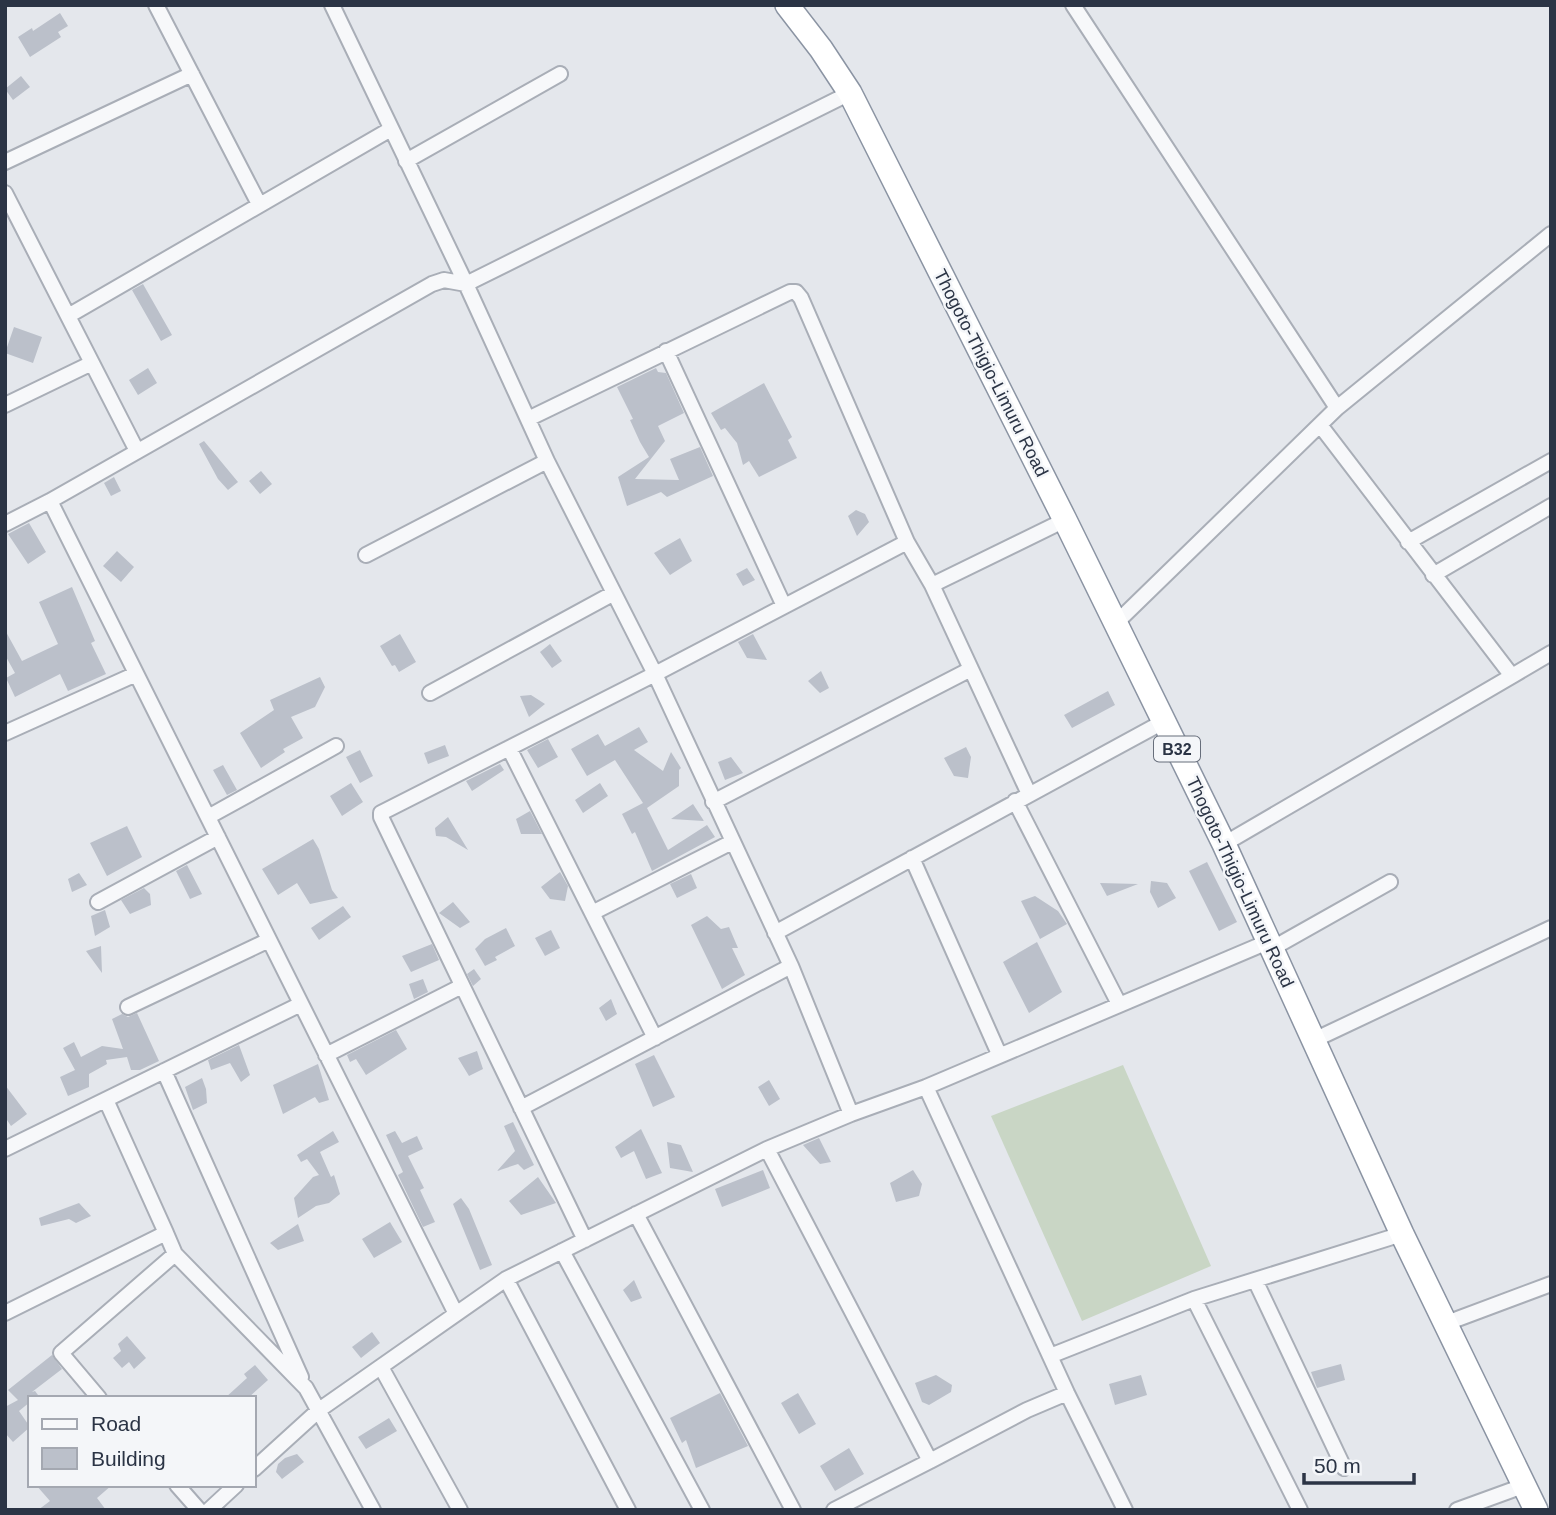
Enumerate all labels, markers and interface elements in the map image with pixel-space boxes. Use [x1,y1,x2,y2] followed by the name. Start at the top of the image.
[930,266,1052,480] street label: Thogoto-Thigio-Limuru Road
[1154,736,1200,762] road number: B32
[1182,773,1298,991] street label: Thogoto-Thigio-Limuru Road
[28,1396,256,1487] legend
[91,1412,141,1435] text: Road
[1304,1442,1414,1486] scale bar
[91,1447,166,1470] text: Building
[1314,1454,1361,1477] text: 50 m

